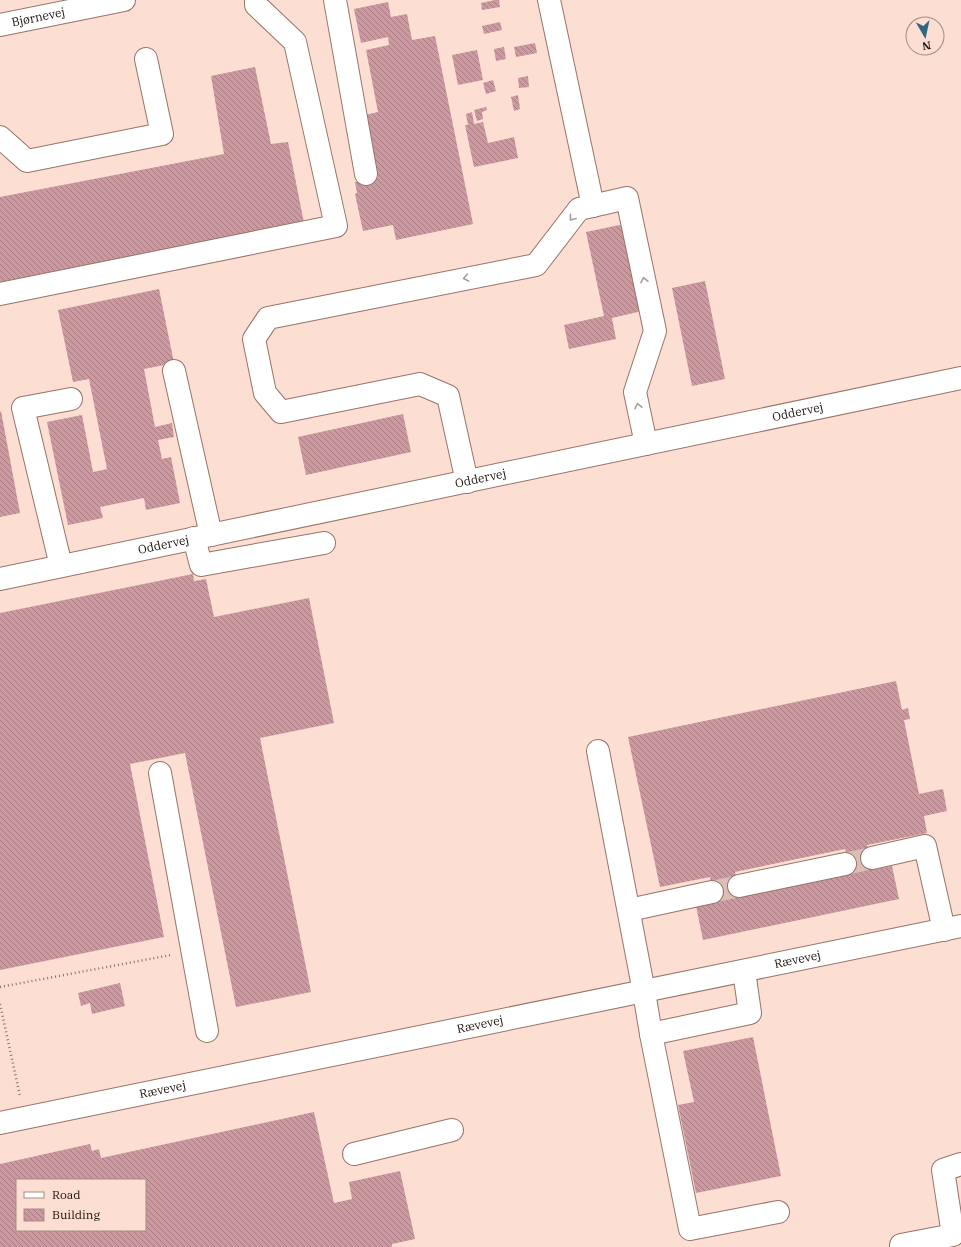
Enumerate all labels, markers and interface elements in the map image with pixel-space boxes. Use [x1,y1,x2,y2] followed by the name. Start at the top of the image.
[10,4,66,30] street label: Bjørnevej
[905,16,945,56] north arrow
[921,38,932,54] text: N
[570,213,577,220] one-way arrow
[463,274,469,282] one-way arrow
[640,277,648,284] one-way arrow
[771,399,824,424] street label: Oddervej
[634,403,642,409] one-way arrow
[454,465,507,491] street label: Oddervej
[137,532,190,557] street label: Oddervej
[773,947,822,971] street label: Rævevej
[455,1012,504,1036] street label: Rævevej
[138,1077,187,1101] street label: Rævevej
[16,1179,146,1231] legend
[52,1187,81,1202] text: Road
[52,1207,100,1222] text: Building

